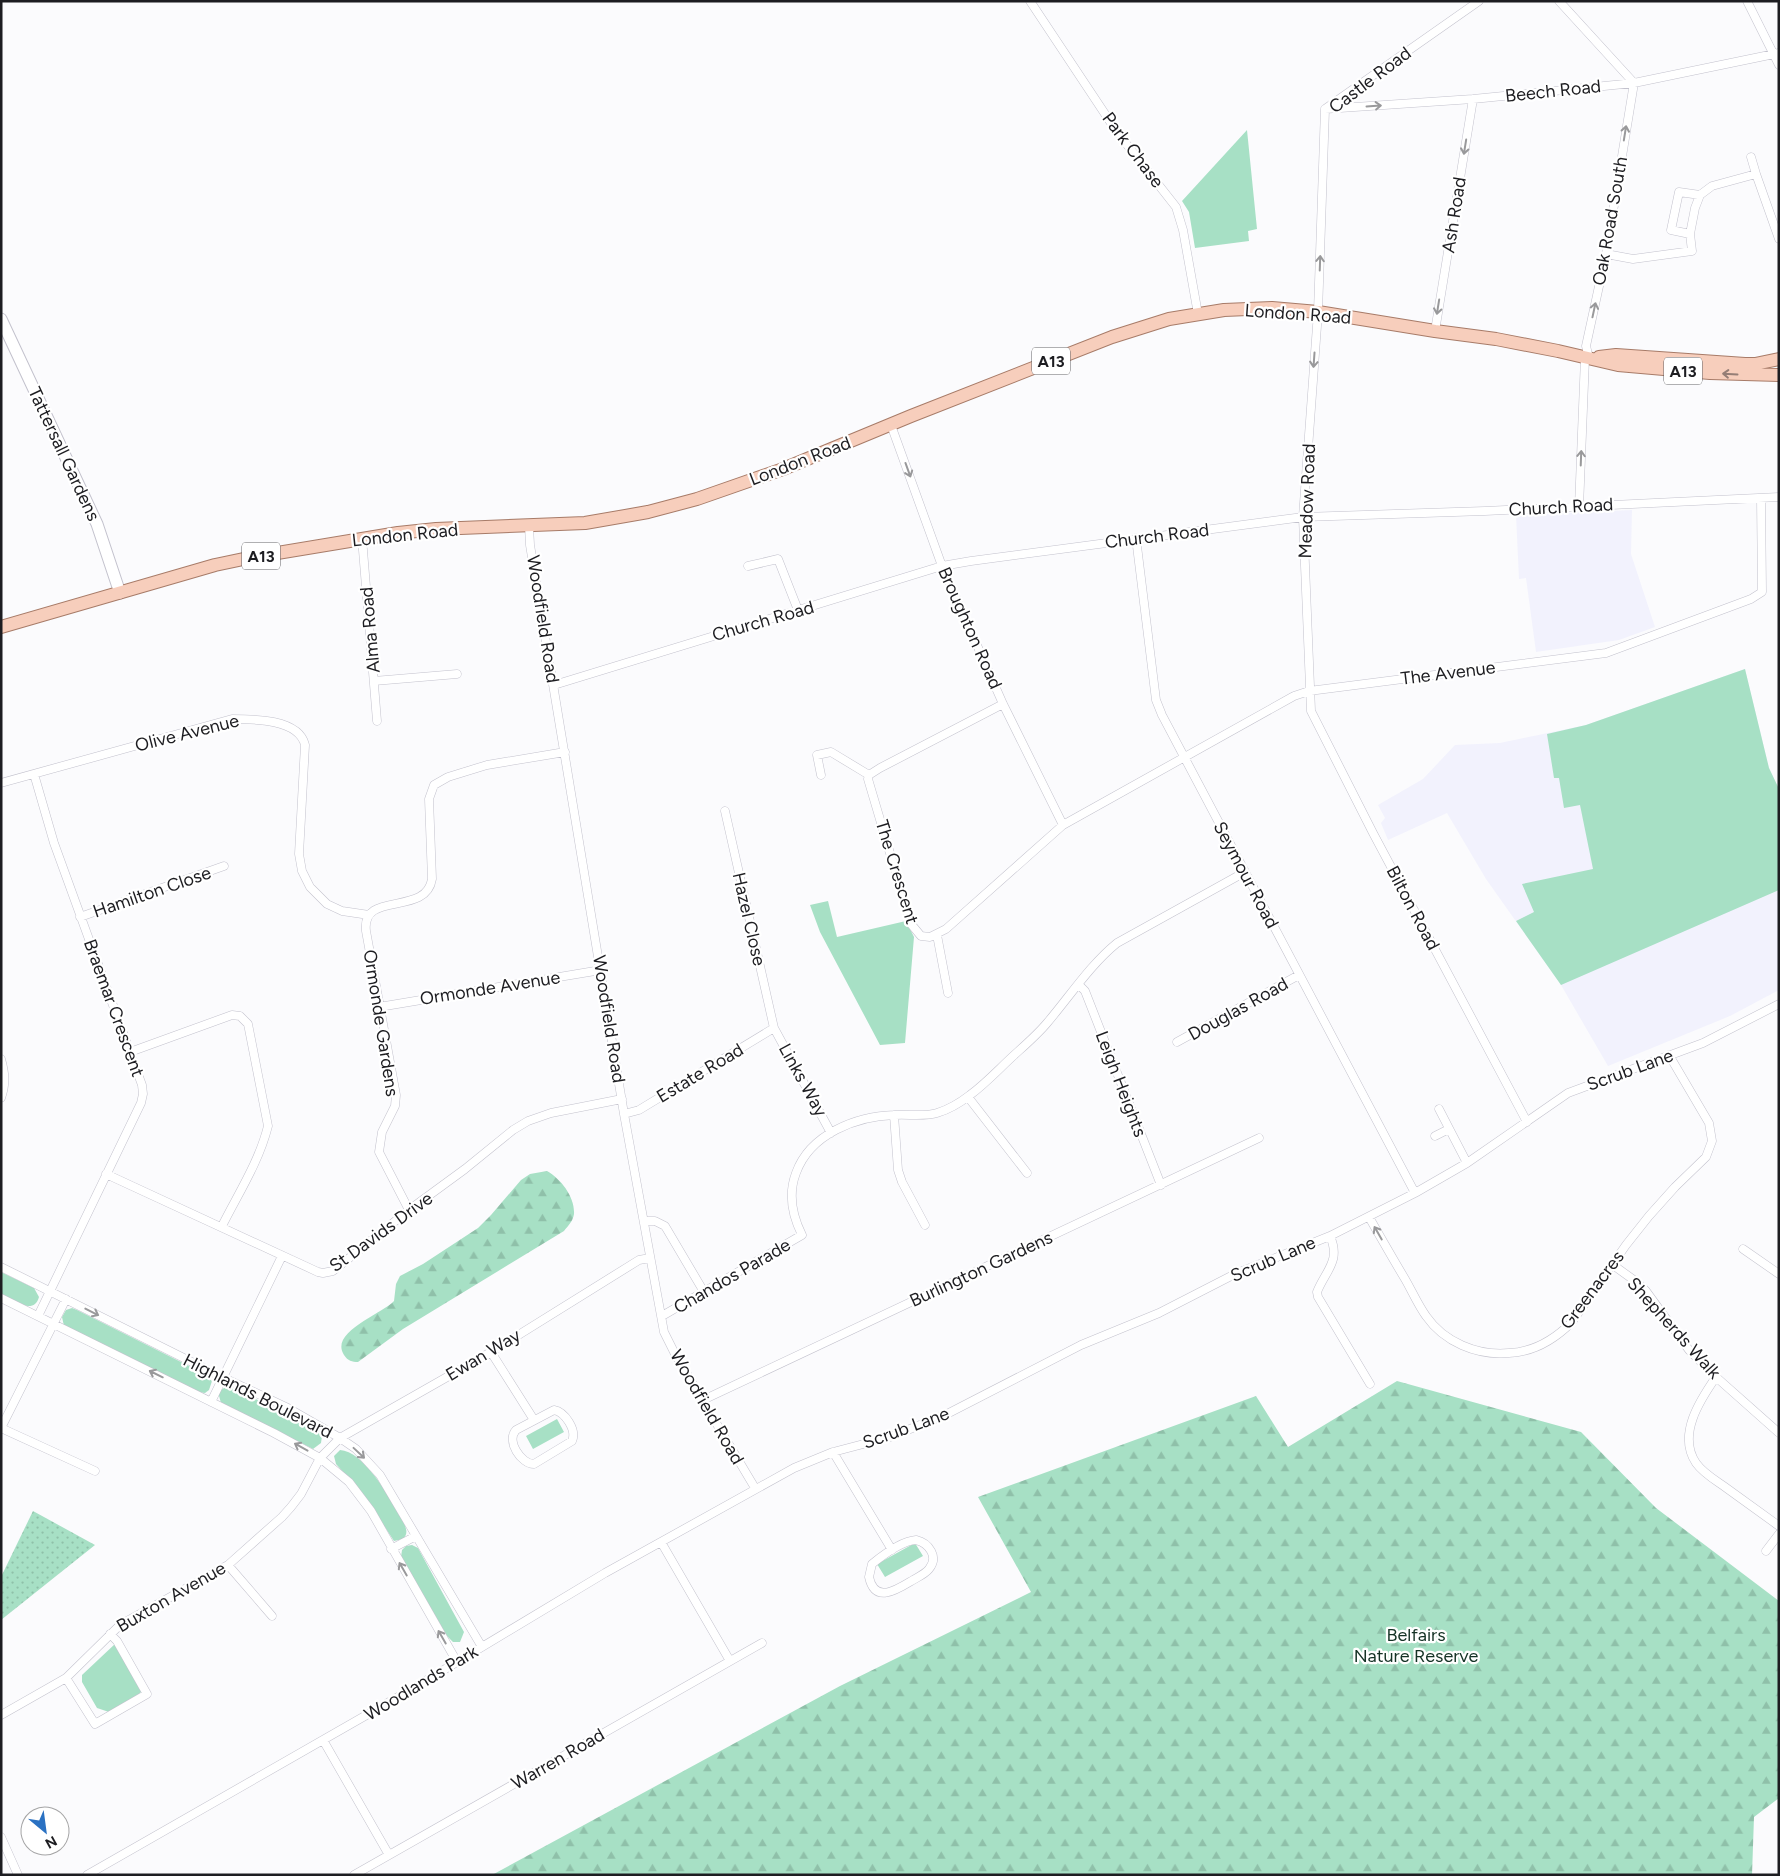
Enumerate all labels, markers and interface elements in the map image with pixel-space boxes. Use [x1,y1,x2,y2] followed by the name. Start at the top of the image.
[1325,42,1415,118] street label: Castle Road
[1504,75,1602,107] street label: Beech Road
[1365,101,1381,110] one-way arrow
[1097,108,1169,192] street label: Park Chase
[1621,126,1631,142] one-way arrow
[1459,139,1469,155] one-way arrow
[1588,155,1632,287] street label: Oak Road South
[1437,176,1471,254] street label: Ash Road
[1315,255,1324,271] one-way arrow
[1244,299,1352,329] street label: London Road
[1433,299,1443,315] one-way arrow
[1590,303,1599,319] one-way arrow
[1032,348,1070,374] road number: A13
[1310,352,1319,368] one-way arrow
[1664,358,1702,384] road number: A13
[1722,369,1738,379] one-way arrow
[23,384,105,524] street label: Tattersall Gardens
[746,432,854,490] street label: London Road
[1294,443,1320,559] street label: Meadow Road
[1576,450,1586,466] one-way arrow
[904,462,913,478] one-way arrow
[1508,493,1614,521] street label: Church Road
[351,518,459,552] street label: London Road
[1104,519,1210,553] street label: Church Road
[242,542,280,570] road number: A13
[522,554,564,684] street label: Woodfield Road
[933,564,1007,692] street label: Broughton Road
[355,586,385,674] street label: Alma Road
[710,596,816,646] street label: Church Road
[1399,656,1497,690] street label: The Avenue
[133,709,241,757] street label: Olive Avenue
[871,817,923,927] street label: The Crescent
[1209,818,1283,932] street label: Seymour Road
[90,861,214,922] street label: Hamilton Close
[1382,862,1444,954] street label: Bilton Road
[728,870,770,968] street label: Hazel Close
[79,936,149,1080] street label: Braemar Crescent
[359,948,403,1098] street label: Ormonde Gardens
[588,954,630,1084] street label: Woodfield Road
[418,966,562,1010] street label: Ormonde Avenue
[1184,973,1292,1045] street label: Douglas Road
[1091,1028,1151,1140] street label: Leigh Heights
[653,1038,747,1108] street label: Estate Road
[774,1040,832,1121] street label: Links Way
[1584,1044,1676,1096] street label: Scrub Lane
[325,1187,437,1277] street label: St Davids Drive
[906,1226,1056,1312] street label: Burlington Gardens
[1373,1226,1383,1241] one-way arrow
[1227,1231,1319,1287] street label: Scrub Lane
[670,1234,794,1318] street label: Chandos Parade
[1555,1246,1629,1334] street label: Greenacres
[1623,1273,1726,1384] street label: Shepherds Walk
[84,1308,99,1317] one-way arrow
[442,1324,525,1386] street label: Ewan Way
[665,1346,749,1468] street label: Woodfield Road
[180,1349,336,1443] street label: Highlands Boulevard
[148,1369,163,1379] one-way arrow
[860,1402,952,1454] street label: Scrub Lane
[294,1442,308,1452] one-way arrow
[352,1447,365,1459] one-way arrow
[113,1557,230,1637] street label: Buxton Avenue
[397,1563,407,1577] one-way arrow
[1354,1624,1479,1667] park label: Belfairs Nature Reserve
[437,1629,447,1644] one-way arrow
[360,1640,482,1726] street label: Woodlands Park
[508,1724,608,1794] street label: Warren Road
[20,1806,70,1856] north arrow
[42,1832,60,1852] text: N

